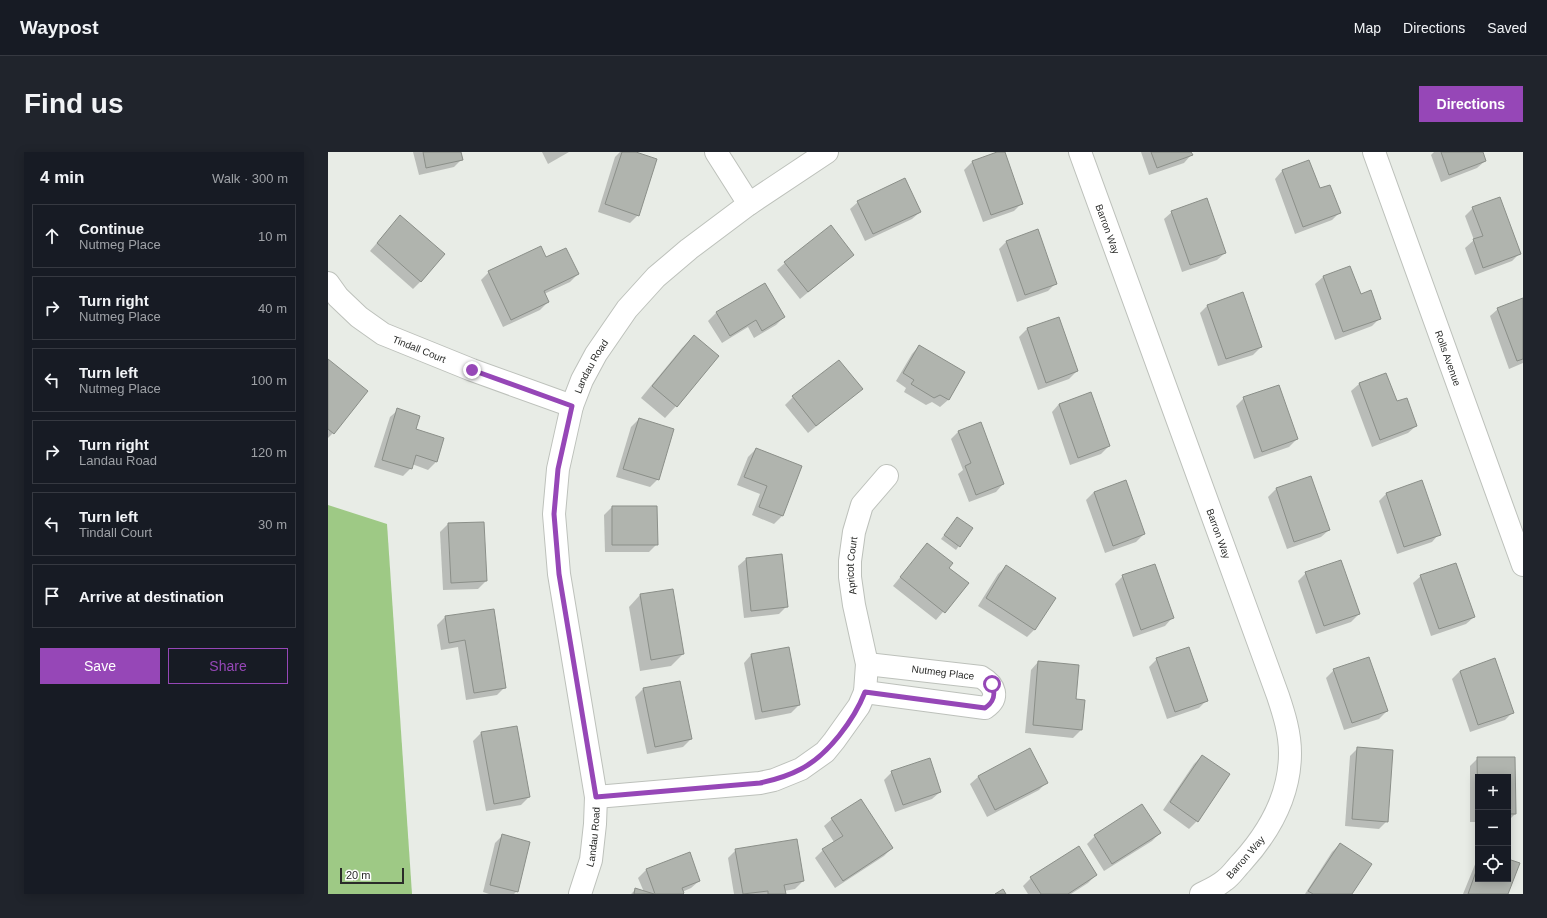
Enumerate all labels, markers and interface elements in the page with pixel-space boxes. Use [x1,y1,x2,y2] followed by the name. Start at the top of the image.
[20,17,98,38] text: Waypost
[1354,20,1381,36] text: Map
[1403,20,1465,36] text: Directions
[1487,20,1527,36] text: Saved
[1419,86,1523,122] button: Directions
[24,88,124,119] text: Find us
[40,168,84,187] text: 4 min
[212,171,288,186] text: Walk · 300 m
[1093,203,1122,256] street label: Barron Way
[79,220,144,237] text: Continue
[41,225,63,247] icon: ahead
[258,229,287,244] text: 10 m
[79,237,161,252] text: Nutmeg Place
[79,292,149,309] text: Turn right
[41,297,63,319] icon: right
[258,301,287,316] text: 40 m
[79,309,161,324] text: Nutmeg Place
[1433,329,1463,388] street label: Rolls Avenue
[391,334,448,365] street label: Tindall Court
[572,337,610,395] street label: Landau Road
[463,361,481,379] route end
[79,364,138,381] text: Turn left
[41,369,63,391] icon: left
[251,373,287,388] text: 100 m
[79,381,161,396] text: Nutmeg Place
[79,436,149,453] text: Turn right
[41,441,63,463] icon: right
[251,445,287,460] text: 120 m
[79,453,157,468] text: Landau Road
[1204,507,1233,560] street label: Barron Way
[79,508,138,525] text: Turn left
[41,513,63,535] icon: left
[258,517,287,532] text: 30 m
[79,525,152,540] text: Tindall Court
[845,536,859,595] street label: Apricot Court
[41,585,63,607] icon: arrive
[79,588,224,605] text: Arrive at destination
[40,648,160,684] button: Save
[168,648,288,684] button: Share
[911,663,975,682] street label: Nutmeg Place
[983,675,1001,693] route start
[1475,774,1511,882] map controls
[1475,774,1511,810] button: +
[584,807,602,868] street label: Landau Road
[1475,810,1511,846] button: −
[1224,834,1267,881] street label: Barron Way
[1475,846,1511,882] button: locate
[340,866,404,885] scale bar
[346,869,370,881] text: 20 m

